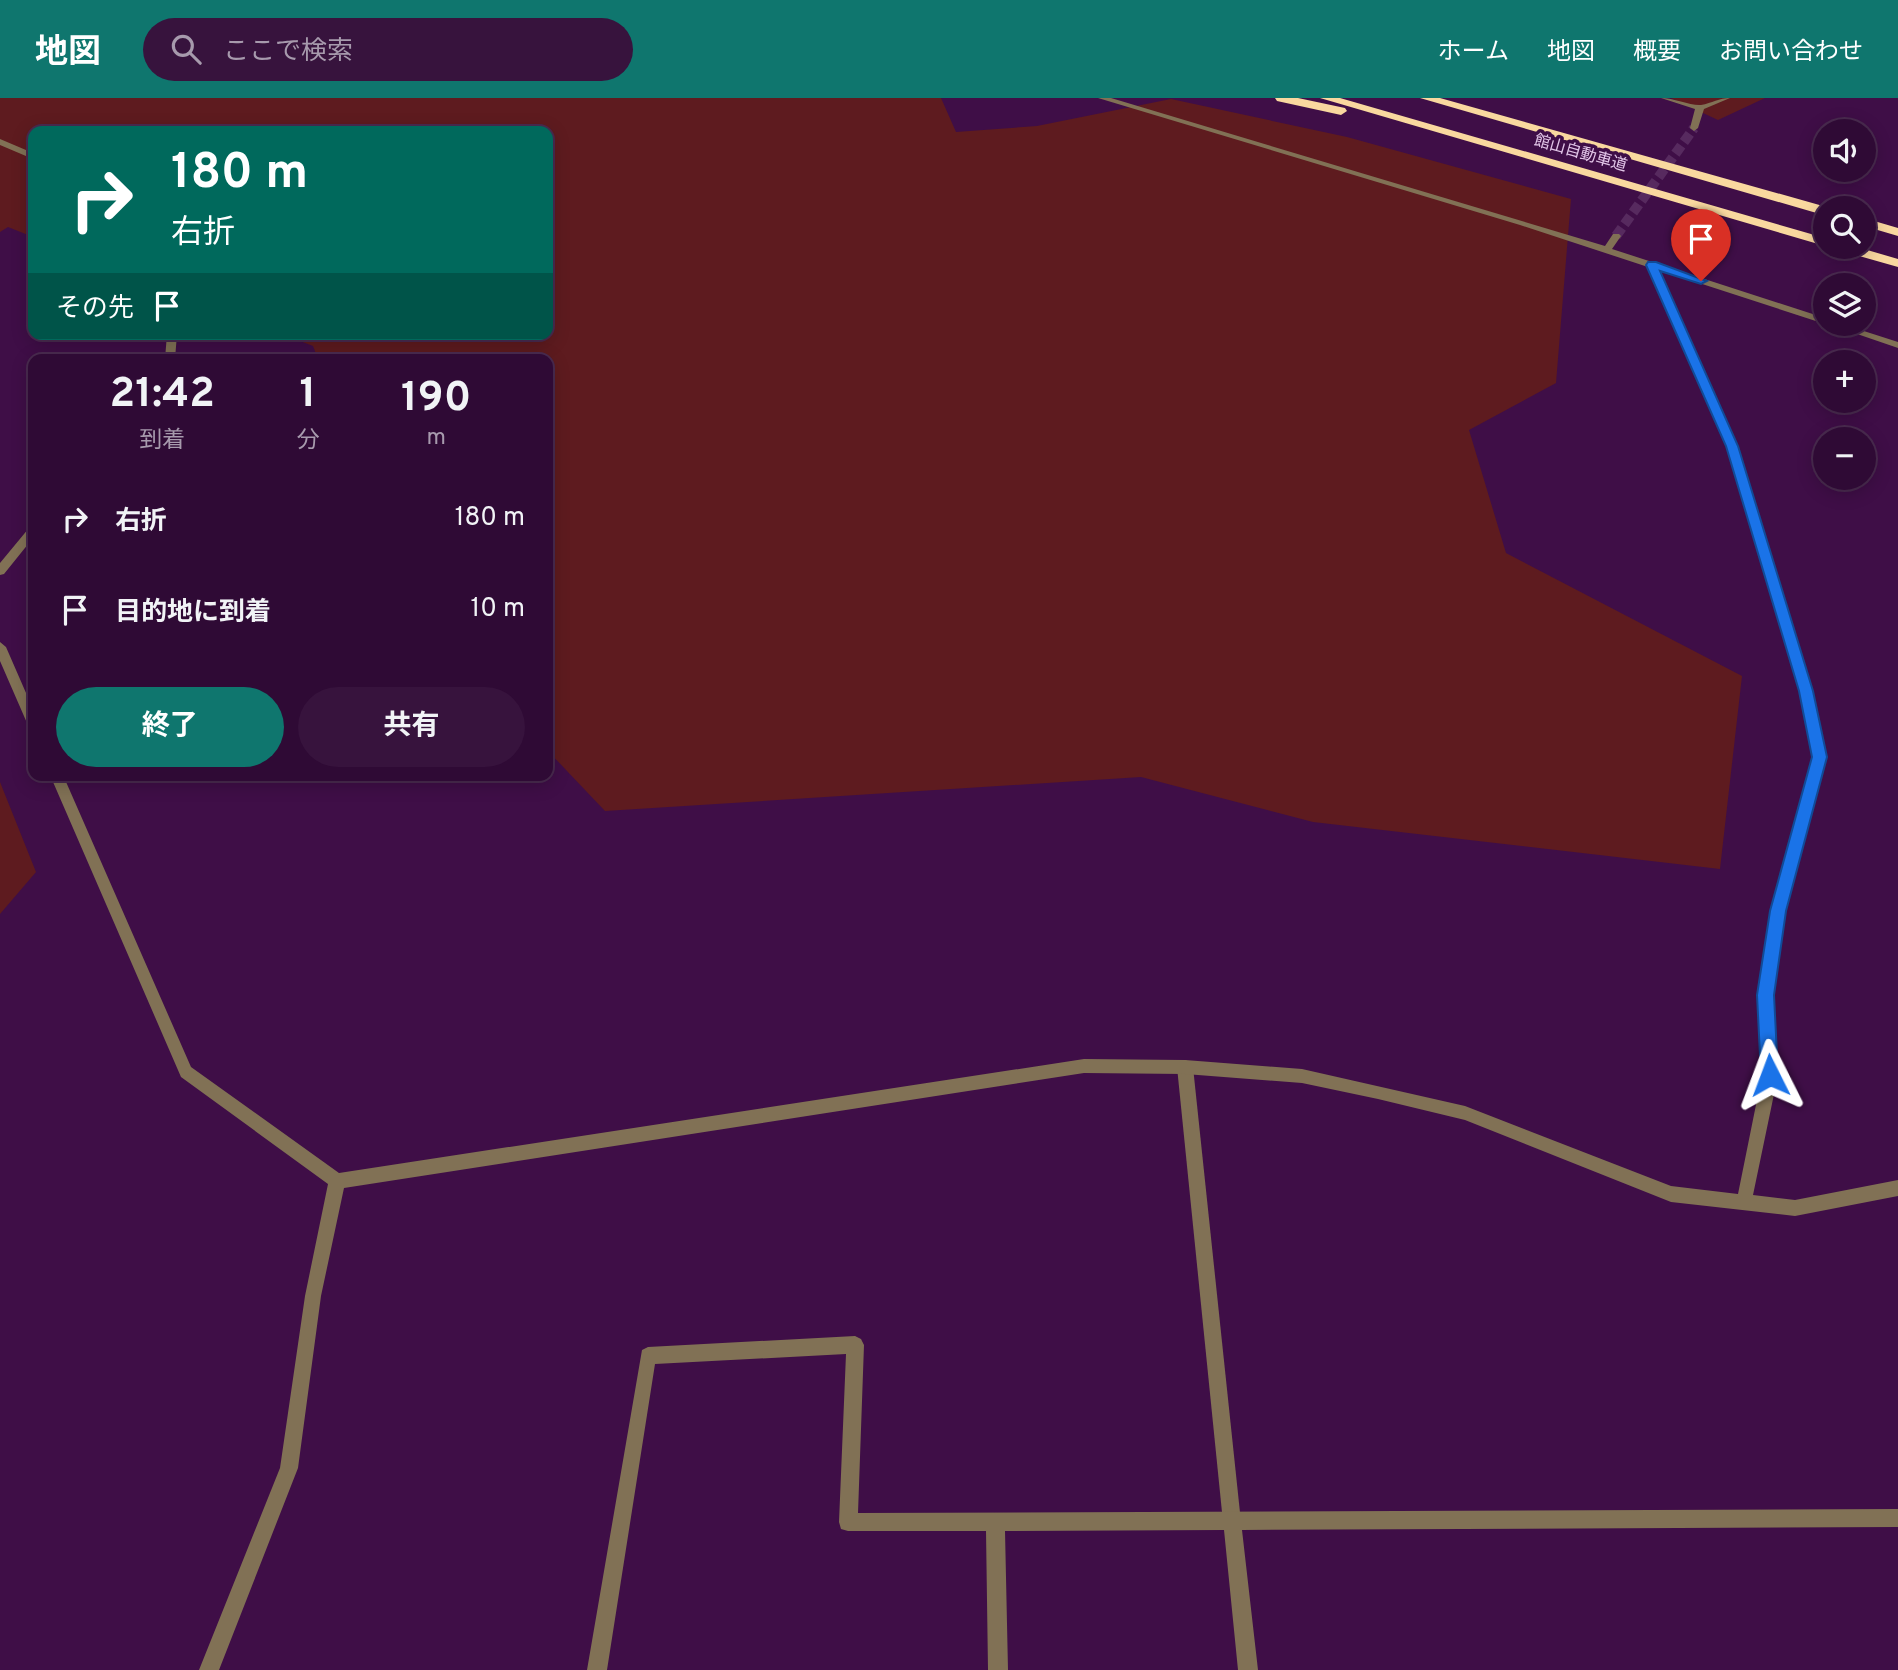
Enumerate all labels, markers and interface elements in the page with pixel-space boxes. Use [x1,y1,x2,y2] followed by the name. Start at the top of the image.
[143,18,633,81] search box
[167,30,205,68] icon: search
[35,33,101,75] text: 地図
[223,36,353,69] text: ここで検索
[1438,38,1509,68] text: ホーム
[1547,38,1595,68] text: 地図
[1633,38,1681,68] text: 概要
[1719,38,1863,68] text: お問い合わせ
[1813,119,1876,490] map controls
[1813,119,1876,182] button: sound
[1532,131,1629,177] street label: 館山自動車道
[171,144,308,206] text: 180 m
[56,154,147,245] icon: right
[1813,196,1876,259] button: search
[1671,209,1731,281] pin
[171,214,235,254] text: 右折
[1682,220,1720,258] icon: arrive
[1813,273,1876,336] button: layers
[148,287,186,325] icon: arrive
[56,293,134,326] text: その先
[1813,350,1876,413] button: +
[110,369,215,422] text: 21:42
[300,369,316,422] text: 1
[401,373,471,426] text: 190
[427,424,446,453] text: m
[139,427,185,456] text: 到着
[296,427,319,456] text: 分
[1813,427,1876,490] button: −
[56,500,94,538] icon: right
[455,502,525,535] text: 180 m
[115,506,167,539] text: 右折
[56,591,94,629] icon: arrive
[470,593,525,626] text: 10 m
[115,597,271,630] text: 目的地に到着
[56,687,284,767] button: 終了
[298,687,525,767] button: 共有
[1733,1038,1807,1112] position arrow

